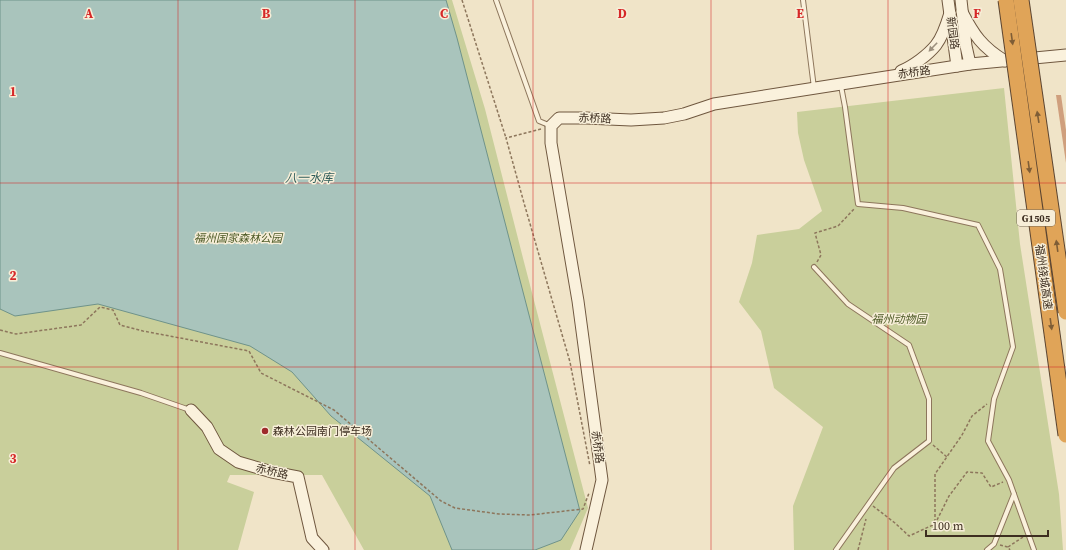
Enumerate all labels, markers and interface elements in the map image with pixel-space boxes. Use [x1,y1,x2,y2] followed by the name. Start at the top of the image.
[85,5,94,22] text: A
[262,5,271,22] text: B
[440,5,448,22] text: C
[617,5,627,22] text: D
[796,5,804,22] text: E
[973,5,981,22] text: F
[943,16,962,50] street label: 新园路
[1009,33,1015,45] one-way arrow
[928,42,938,52] one-way arrow
[897,63,931,82] street label: 赤桥路
[9,83,17,100] text: 1
[578,110,612,127] street label: 赤桥路
[1035,111,1041,123] one-way arrow
[1026,161,1032,173] one-way arrow
[285,170,335,186] water label: 八一水库
[1017,210,1055,226] road number: G1505
[194,231,284,246] park label: 福州国家森林公园
[1054,239,1060,252] one-way arrow
[1031,243,1056,311] street label: 福州绕城高速
[9,267,17,284] text: 2
[872,312,928,327] park label: 福州动物园
[1048,318,1054,330] one-way arrow
[273,424,372,439] place label: 森林公园南门停车场
[260,426,270,436] marker: 森林公园南门停车场
[588,430,607,464] street label: 赤桥路
[9,450,17,467] text: 3
[254,460,290,483] street label: 赤桥路
[926,512,1048,538] scale bar
[932,518,964,534] text: 100 m

